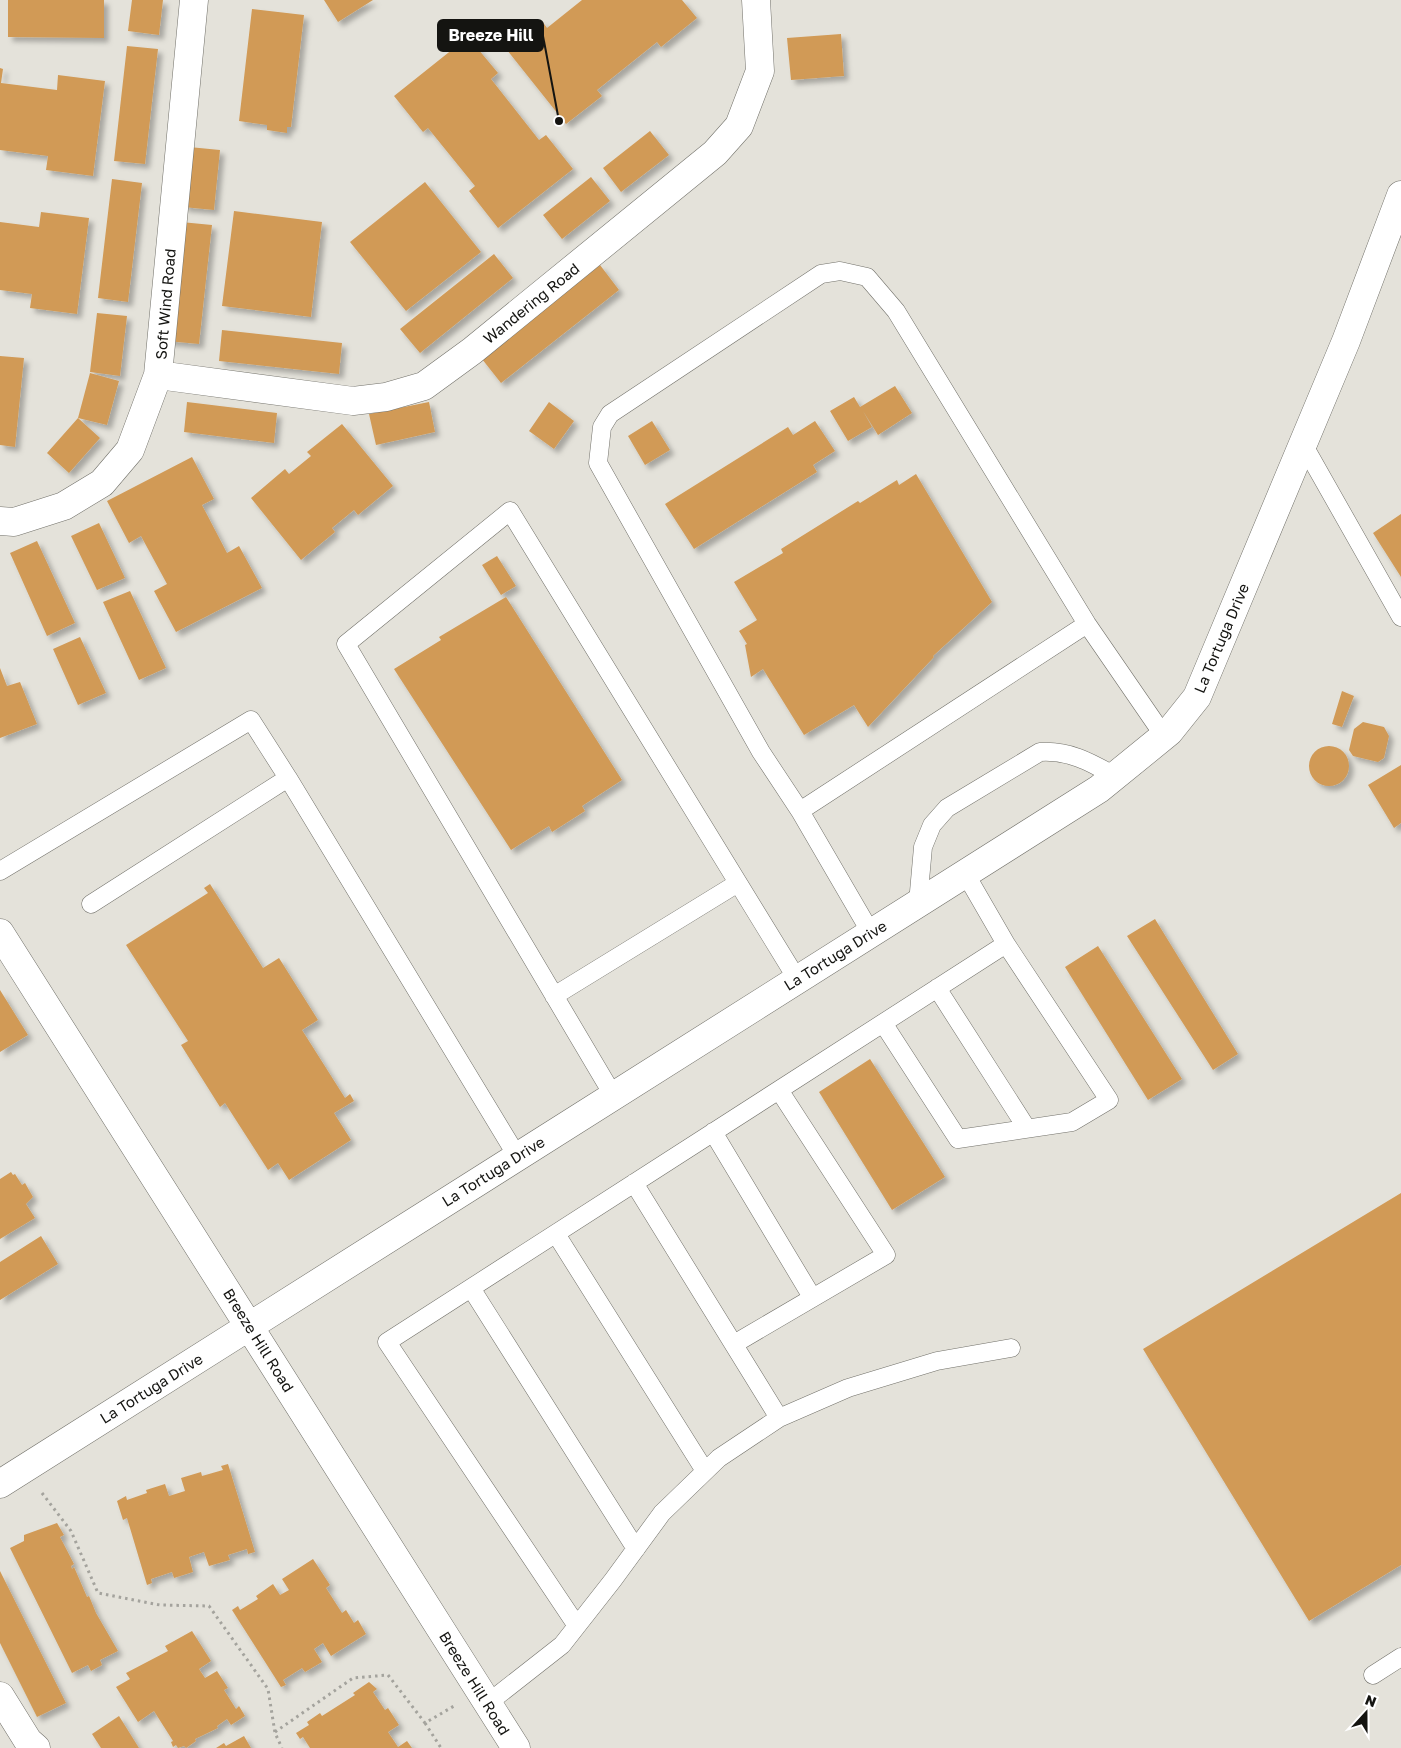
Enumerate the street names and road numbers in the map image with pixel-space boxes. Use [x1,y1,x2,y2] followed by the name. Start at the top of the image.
[151,248,179,360] street label: Soft Wind Road
[479,259,583,347] street label: Wandering Road
[1190,580,1252,696] street label: La Tortuga Drive
[780,916,890,994] street label: La Tortuga Drive
[438,1132,548,1210] street label: La Tortuga Drive
[220,1285,298,1395] street label: Breeze Hill Road
[96,1349,206,1427] street label: La Tortuga Drive
[436,1628,514,1738] street label: Breeze Hill Road

